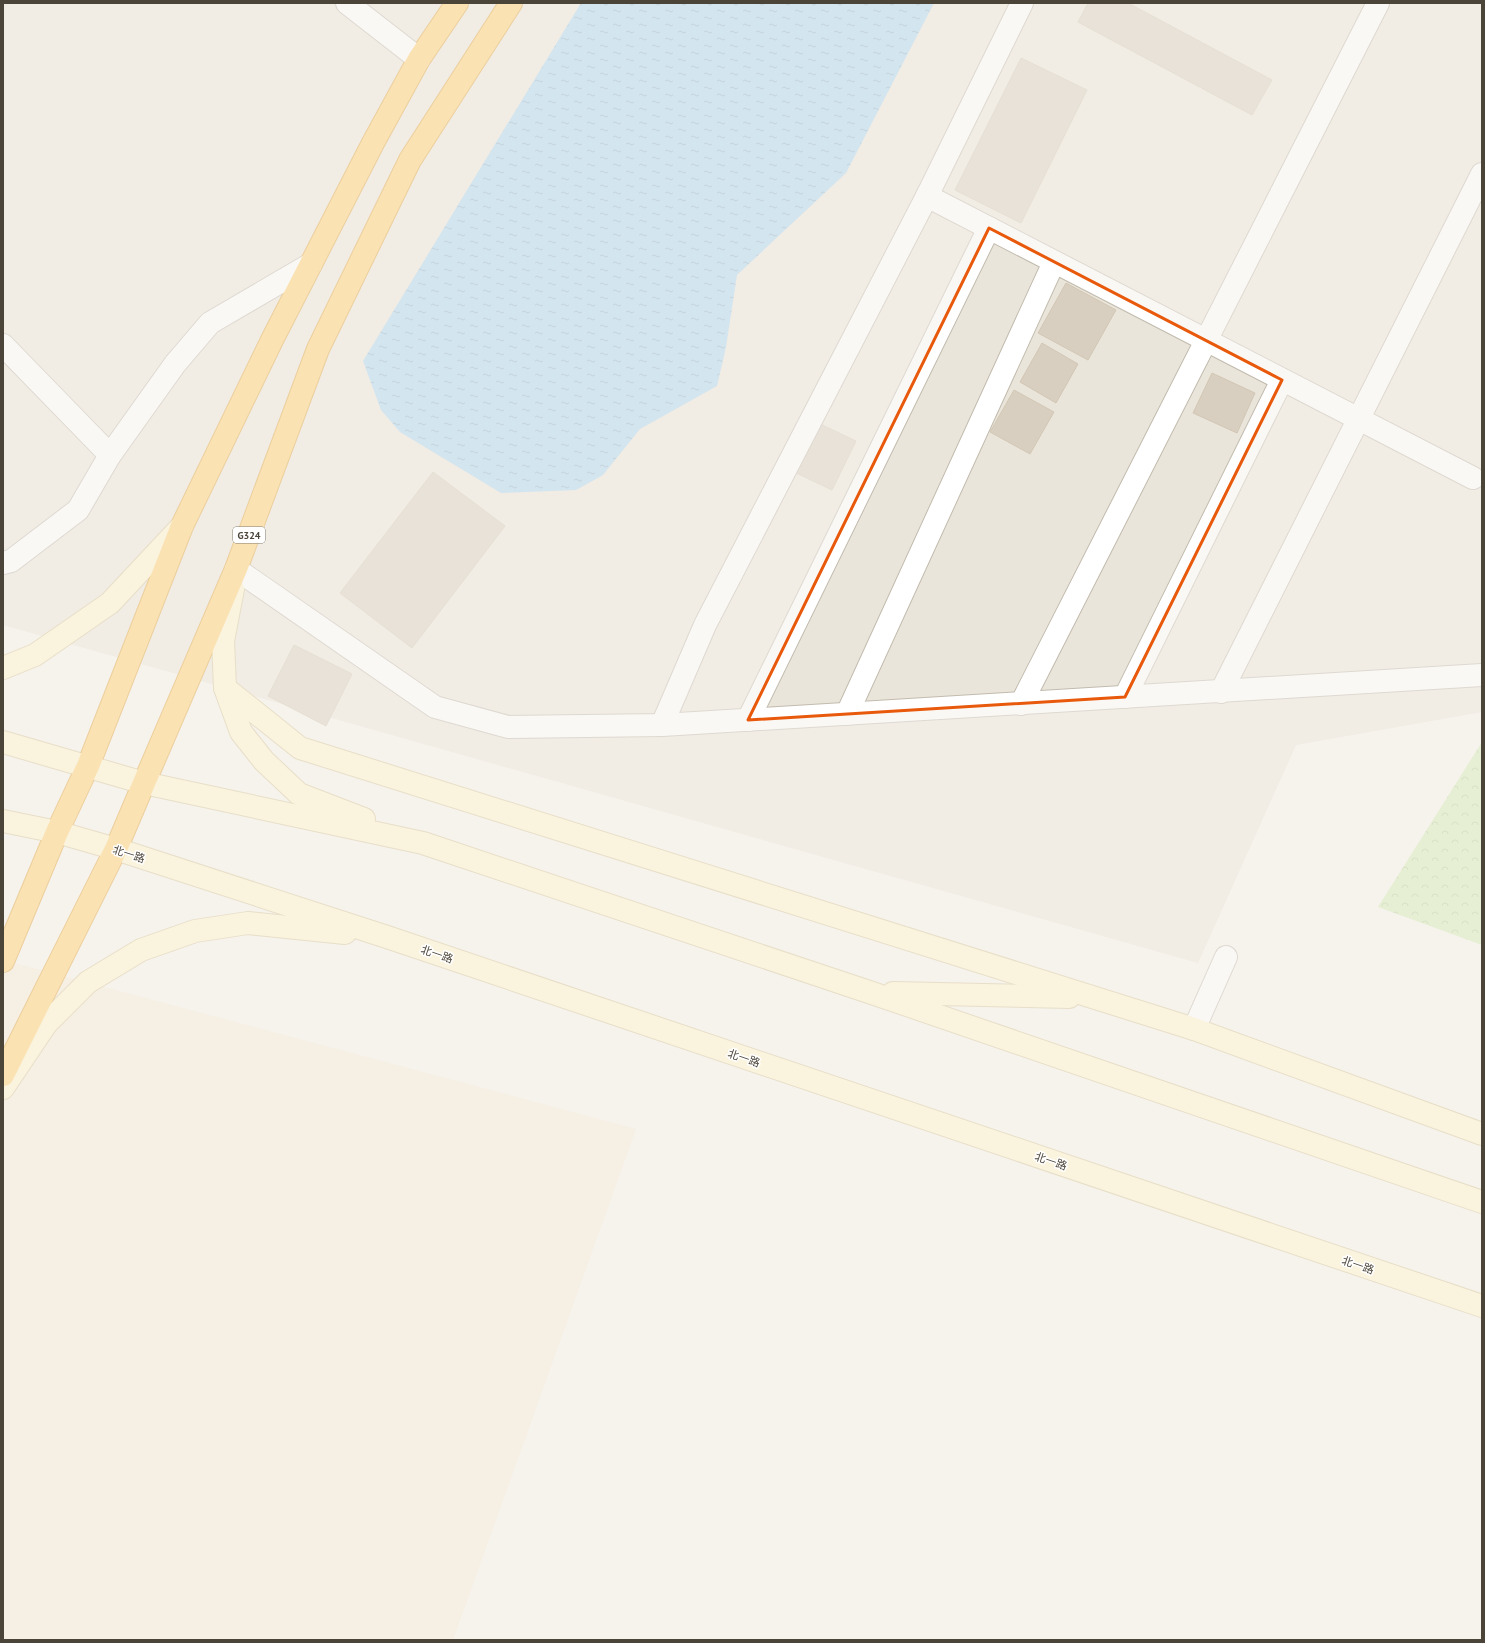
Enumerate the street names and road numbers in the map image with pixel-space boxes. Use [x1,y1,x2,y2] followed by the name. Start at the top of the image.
[233,527,265,543] road number: G324
[111,842,147,866] street label: 北一路
[419,942,455,966] street label: 北一路
[726,1046,762,1070] street label: 北一路
[1033,1149,1069,1173] street label: 北一路
[1340,1253,1376,1277] street label: 北一路

